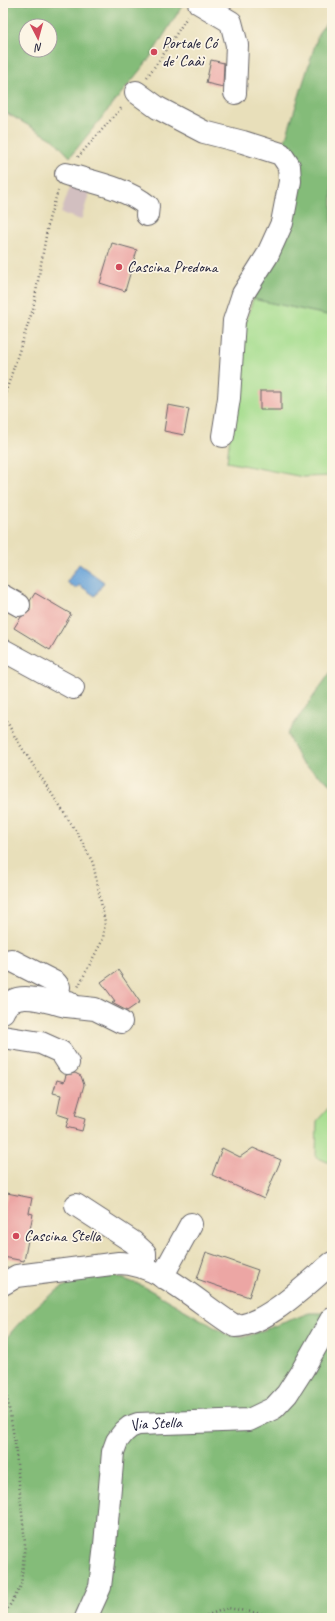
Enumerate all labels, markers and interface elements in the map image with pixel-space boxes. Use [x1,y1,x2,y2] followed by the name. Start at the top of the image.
[18,18,58,58] north arrow
[162,33,219,71] place label: Portale Có de' Caàì
[33,41,43,55] text: N
[149,47,159,57] marker: Portale Có de' Caàì
[127,257,219,277] place label: Cascina Predona
[114,262,124,272] marker: Cascina Predona
[24,1226,102,1246] place label: Cascina Stella
[11,1231,21,1241] marker: Cascina Stella
[127,1412,183,1436] street label: Via Stella

